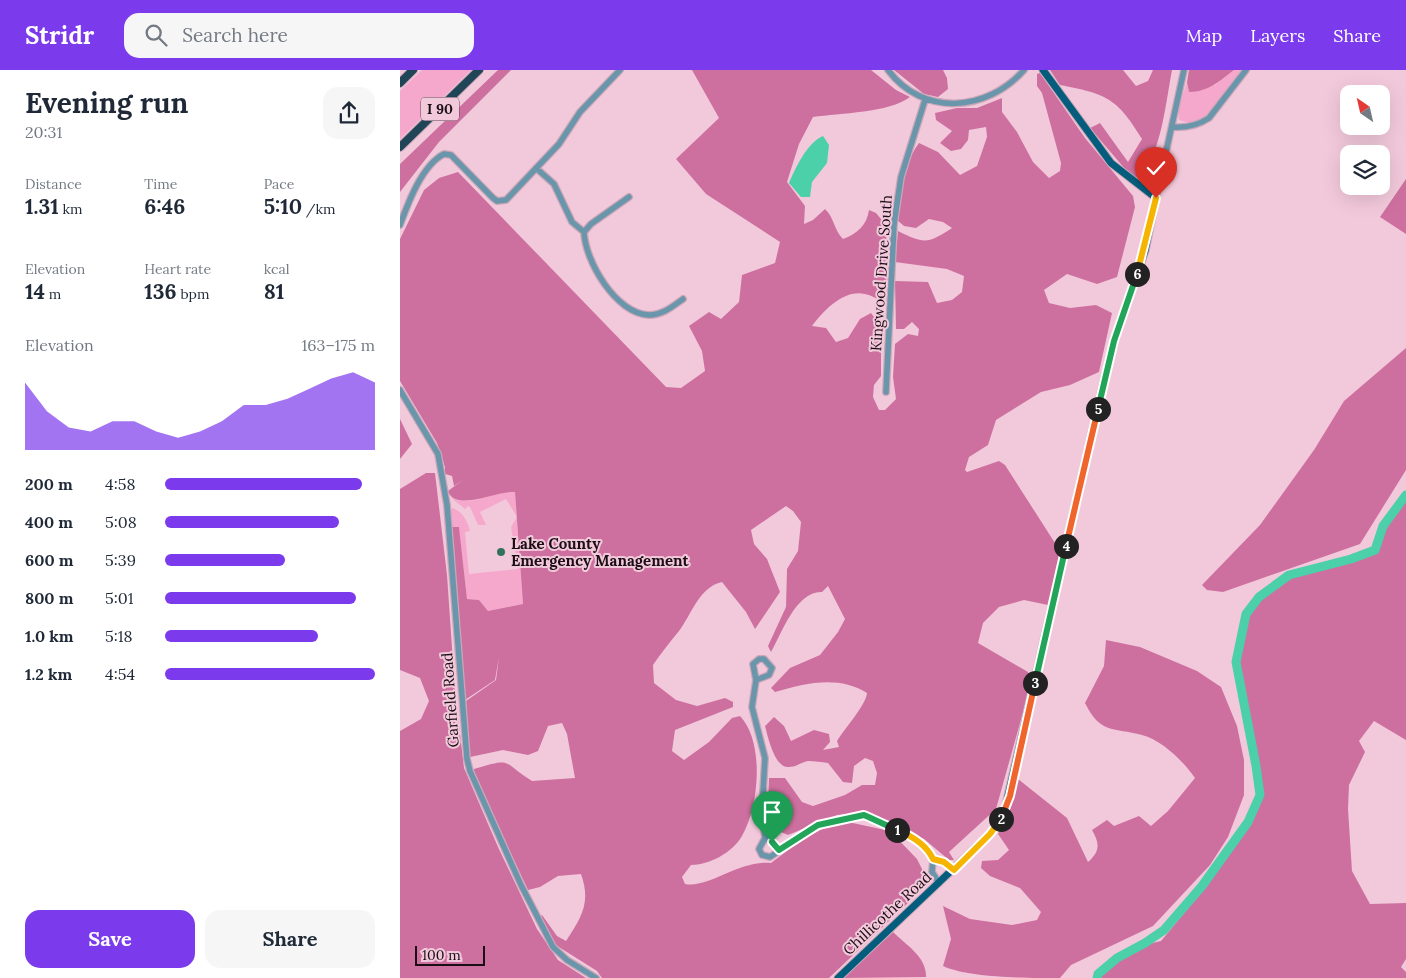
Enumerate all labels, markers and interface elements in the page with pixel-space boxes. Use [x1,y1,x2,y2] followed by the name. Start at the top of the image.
[124,13,474,58] search box
[25,20,94,51] text: Stridr
[142,21,170,49] icon: search
[182,23,288,47] text: Search here
[1186,24,1222,47] text: Map
[1250,24,1305,47] text: Layers
[1333,24,1381,47] text: Share
[25,85,188,121] text: Evening run
[1340,85,1390,135] north arrow
[1340,85,1390,195] map controls
[323,87,375,139] button: share
[421,98,459,120] road number: I 90
[25,122,62,142] text: 20:31
[1340,145,1390,195] button: layers
[1135,147,1177,198] pin
[1142,154,1170,182] icon: check
[25,175,82,193] text: Distance
[144,175,177,193] text: Time
[264,175,294,193] text: Pace
[25,193,59,220] text: 1.31
[144,193,185,220] text: 6:46
[264,193,302,220] text: 5:10
[866,194,896,352] street label: Kingwood Drive South
[59,200,82,218] text: km
[302,200,336,218] text: /km
[25,260,85,278] text: Elevation
[144,260,211,278] text: Heart rate
[264,260,290,278] text: kcal
[1124,262,1150,286] pin: 6
[1133,265,1142,283] text: 6
[25,278,45,305] text: 14
[144,278,177,305] text: 136
[264,278,284,305] text: 81
[45,285,61,303] text: m
[177,285,209,303] text: bpm
[25,335,94,355] text: Elevation
[302,335,375,355] text: 163–175 m
[1086,396,1110,422] pin: 5
[1095,400,1102,418] text: 5
[25,474,73,494] text: 200 m
[105,474,135,494] text: 4:58
[25,512,73,532] text: 400 m
[105,512,137,532] text: 5:08
[511,534,690,570] place label: Lake County Emergency Management
[1054,534,1078,558] pin: 4
[1063,537,1070,555] text: 4
[495,546,507,558] marker: Lake County Emergency Management
[25,550,73,570] text: 600 m
[105,550,136,570] text: 5:39
[25,588,73,608] text: 800 m
[105,588,133,608] text: 5:01
[25,626,74,646] text: 1.0 km
[105,626,133,646] text: 5:18
[437,652,463,748] street label: Garfield Road
[25,664,72,684] text: 1.2 km
[105,664,135,684] text: 4:54
[1022,670,1048,696] pin: 3
[1032,674,1039,692] text: 3
[751,791,793,842] pin
[758,798,786,826] icon: arrive
[988,806,1014,832] pin: 2
[998,810,1005,828] text: 2
[884,818,910,842] pin: 1
[895,821,900,839] text: 1
[839,867,935,959] street label: Chillicothe Road
[25,910,195,968] button: Save
[205,910,375,968] button: Share
[415,943,485,966] scale bar
[422,946,461,964] text: 100 m

